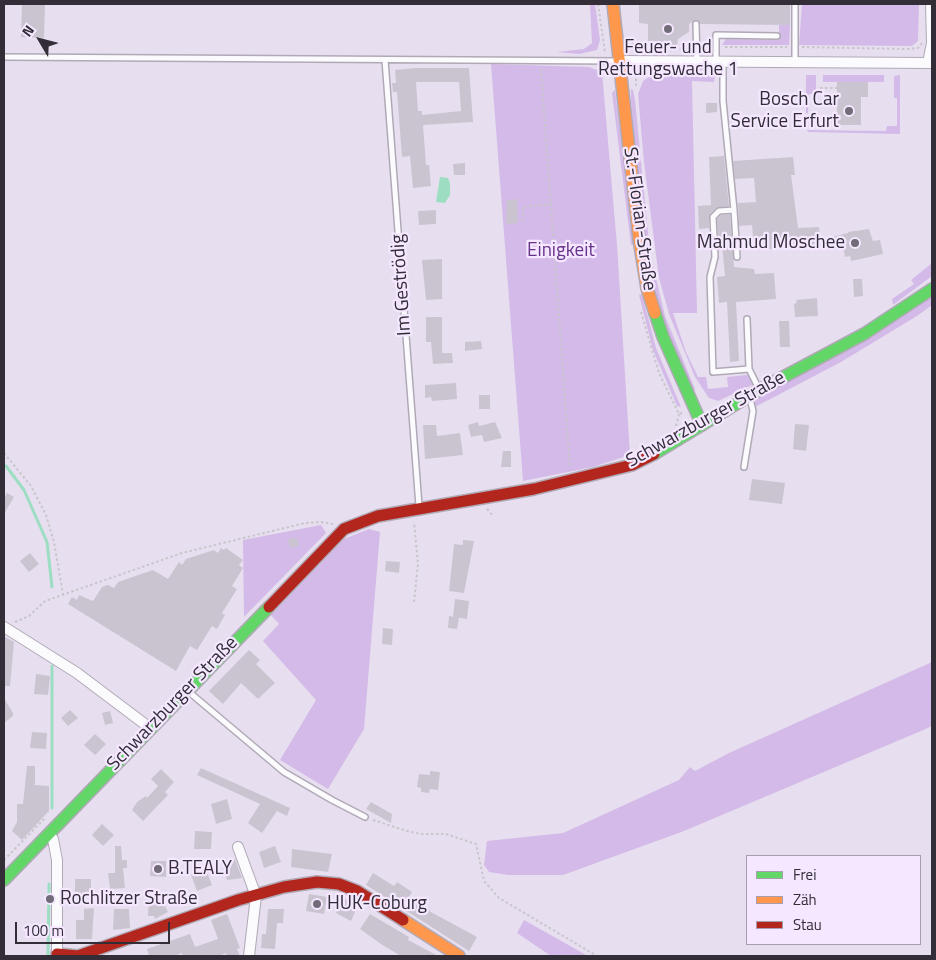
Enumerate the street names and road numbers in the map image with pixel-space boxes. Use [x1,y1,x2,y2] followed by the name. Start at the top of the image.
[618,146,660,292] street label: St.-Florian-Straße
[387,233,417,337] street label: Im Geströdig
[623,367,789,473] street label: Schwarzburger Straße
[103,632,243,776] street label: Schwarzburger Straße

